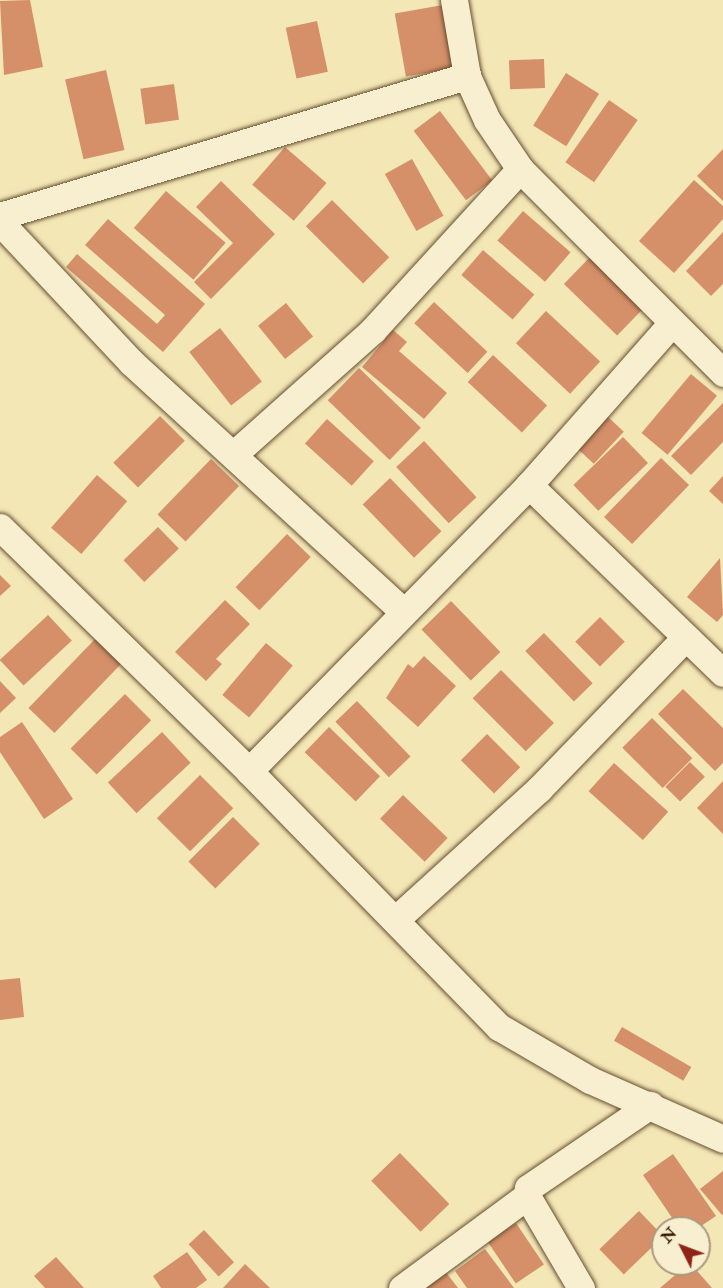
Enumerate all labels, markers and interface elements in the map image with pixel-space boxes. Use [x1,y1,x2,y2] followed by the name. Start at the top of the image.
[651,1216,711,1276] north arrow
[657,1223,681,1247] text: N

